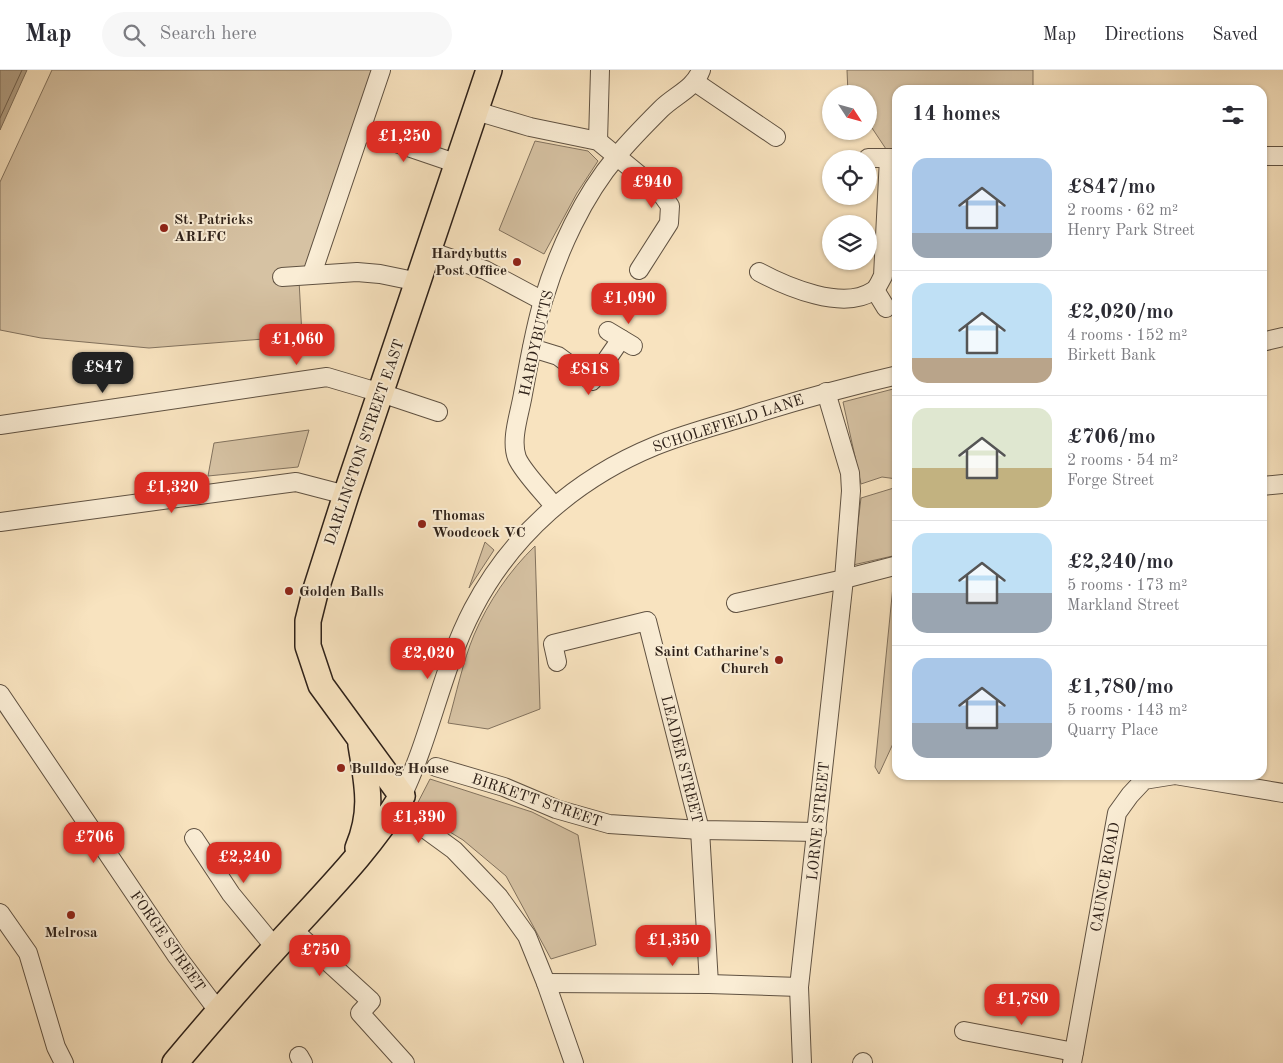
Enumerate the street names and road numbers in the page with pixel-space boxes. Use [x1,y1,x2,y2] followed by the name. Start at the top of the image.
[518,289,557,398] street label: HARDYBUTTS
[323,338,408,547] street label: DARLINGTON STREET EAST
[651,393,806,456] street label: SCHOLEFIELD LANE
[657,694,704,825] street label: LEADER STREET
[806,761,833,881] street label: LORNE STREET
[470,772,603,831] street label: BIRKETT STREET
[1089,821,1123,933] street label: CAUNCE ROAD
[127,889,207,995] street label: FORGE STREET

